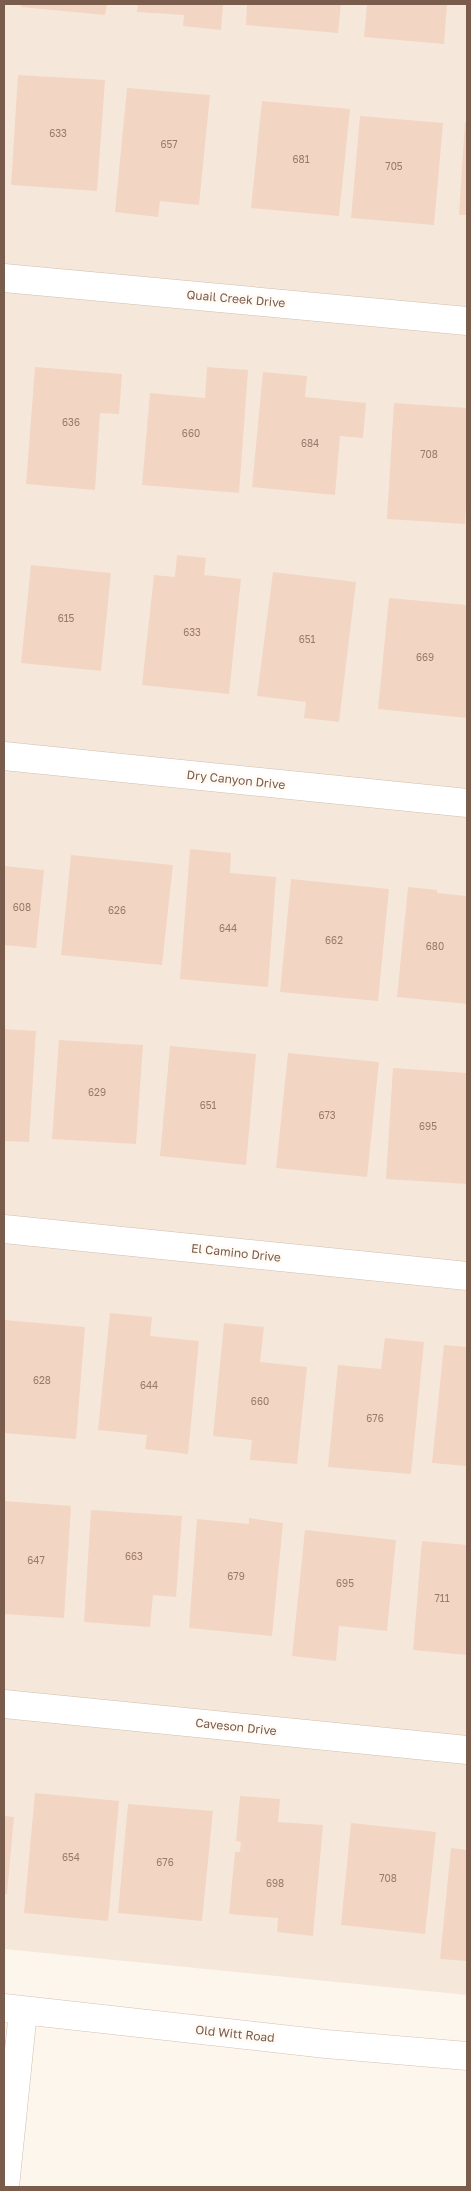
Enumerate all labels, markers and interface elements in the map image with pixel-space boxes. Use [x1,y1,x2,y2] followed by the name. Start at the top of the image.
[49,127,67,139] house number: 633
[160,138,178,150] house number: 657
[293,153,310,165] house number: 681
[385,160,403,172] house number: 705
[186,287,286,310] street label: Quail Creek Drive
[62,416,80,428] house number: 636
[182,427,200,439] house number: 660
[301,437,319,449] house number: 684
[420,448,438,460] house number: 708
[58,612,75,624] house number: 615
[183,626,201,638] house number: 633
[299,633,315,645] house number: 651
[416,651,434,663] house number: 669
[186,767,286,792] street label: Dry Canyon Drive
[13,901,31,913] house number: 608
[108,904,126,916] house number: 626
[219,922,237,934] house number: 644
[325,934,343,946] house number: 662
[426,940,444,952] house number: 680
[88,1086,106,1098] house number: 629
[200,1099,216,1111] house number: 651
[318,1109,336,1121] house number: 673
[419,1120,437,1132] house number: 695
[190,1240,282,1265] street label: El Camino Drive
[33,1374,51,1386] house number: 628
[140,1379,158,1391] house number: 644
[251,1395,269,1407] house number: 660
[366,1412,384,1424] house number: 676
[125,1550,143,1562] house number: 663
[27,1554,45,1566] house number: 647
[227,1570,245,1582] house number: 679
[336,1577,354,1589] house number: 695
[435,1592,450,1604] house number: 711
[195,1715,278,1738] street label: Caveson Drive
[62,1851,80,1863] house number: 654
[156,1856,174,1868] house number: 676
[379,1872,397,1884] house number: 708
[266,1877,284,1889] house number: 698
[195,2022,275,2045] street label: Old Witt Road

